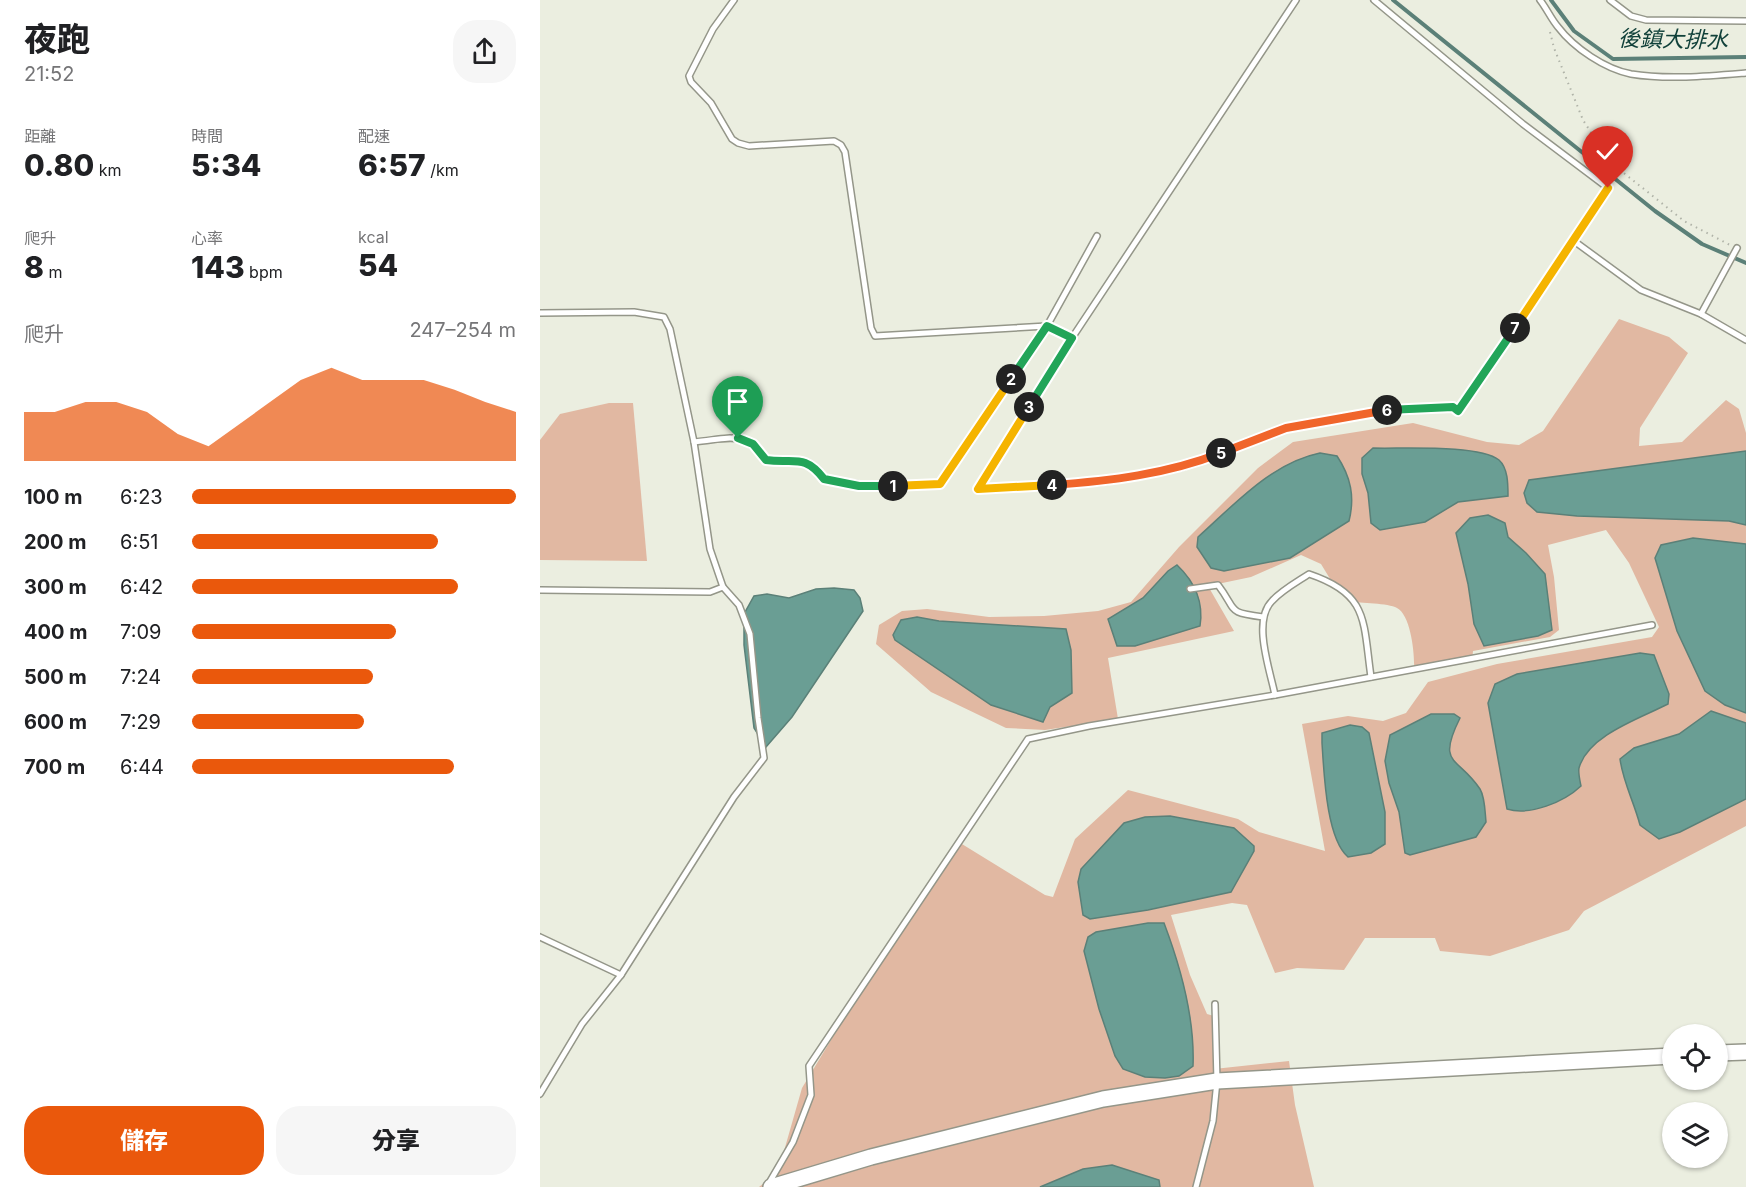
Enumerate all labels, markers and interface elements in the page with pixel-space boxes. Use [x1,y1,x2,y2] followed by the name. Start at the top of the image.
[24,19,90,59] text: 夜跑
[453,20,516,83] button: share
[1618,25,1729,53] water label: 後鎮大排水
[24,62,74,86] text: 21:52
[24,126,56,146] text: 距離
[191,126,223,146] text: 時間
[358,126,390,146] text: 配速
[1582,126,1633,188] pin
[1591,135,1624,168] icon: check
[24,147,94,183] text: 0.80
[191,147,262,183] text: 5:34
[358,147,426,183] text: 6:57
[94,160,121,180] text: km
[426,160,459,180] text: /km
[358,227,389,247] text: kcal
[24,228,56,248] text: 爬升
[191,228,223,248] text: 心率
[358,247,398,283] text: 54
[24,249,44,285] text: 8
[191,249,245,285] text: 143
[44,262,62,282] text: m
[245,262,283,282] text: bpm
[1500,313,1530,343] pin: 7
[409,318,516,342] text: 247–254 m
[1510,318,1520,338] text: 7
[24,322,64,346] text: 爬升
[996,364,1026,394] pin: 2
[1006,369,1016,389] text: 2
[712,376,763,438] pin
[721,385,754,418] icon: arrive
[1014,392,1044,422] pin: 3
[1372,395,1402,425] pin: 6
[1024,397,1034,417] text: 3
[1382,400,1392,420] text: 6
[1206,438,1236,468] pin: 5
[1216,443,1226,463] text: 5
[1037,470,1067,500] pin: 4
[878,471,908,501] pin: 1
[1047,475,1057,495] text: 4
[890,476,896,496] text: 1
[24,485,83,509] text: 100 m
[120,485,163,509] text: 6:23
[24,530,87,554] text: 200 m
[120,530,158,554] text: 6:51
[24,575,87,599] text: 300 m
[120,575,163,599] text: 6:42
[24,620,88,644] text: 400 m
[120,620,161,644] text: 7:09
[24,665,87,689] text: 500 m
[120,665,161,689] text: 7:24
[24,710,87,734] text: 600 m
[120,710,161,734] text: 7:29
[24,755,85,779] text: 700 m
[120,755,164,779] text: 6:44
[1662,1024,1728,1168] map controls
[1662,1024,1728,1090] button: locate
[1662,1102,1728,1168] button: layers
[24,1106,264,1175] button: 儲存
[276,1106,516,1175] button: 分享

